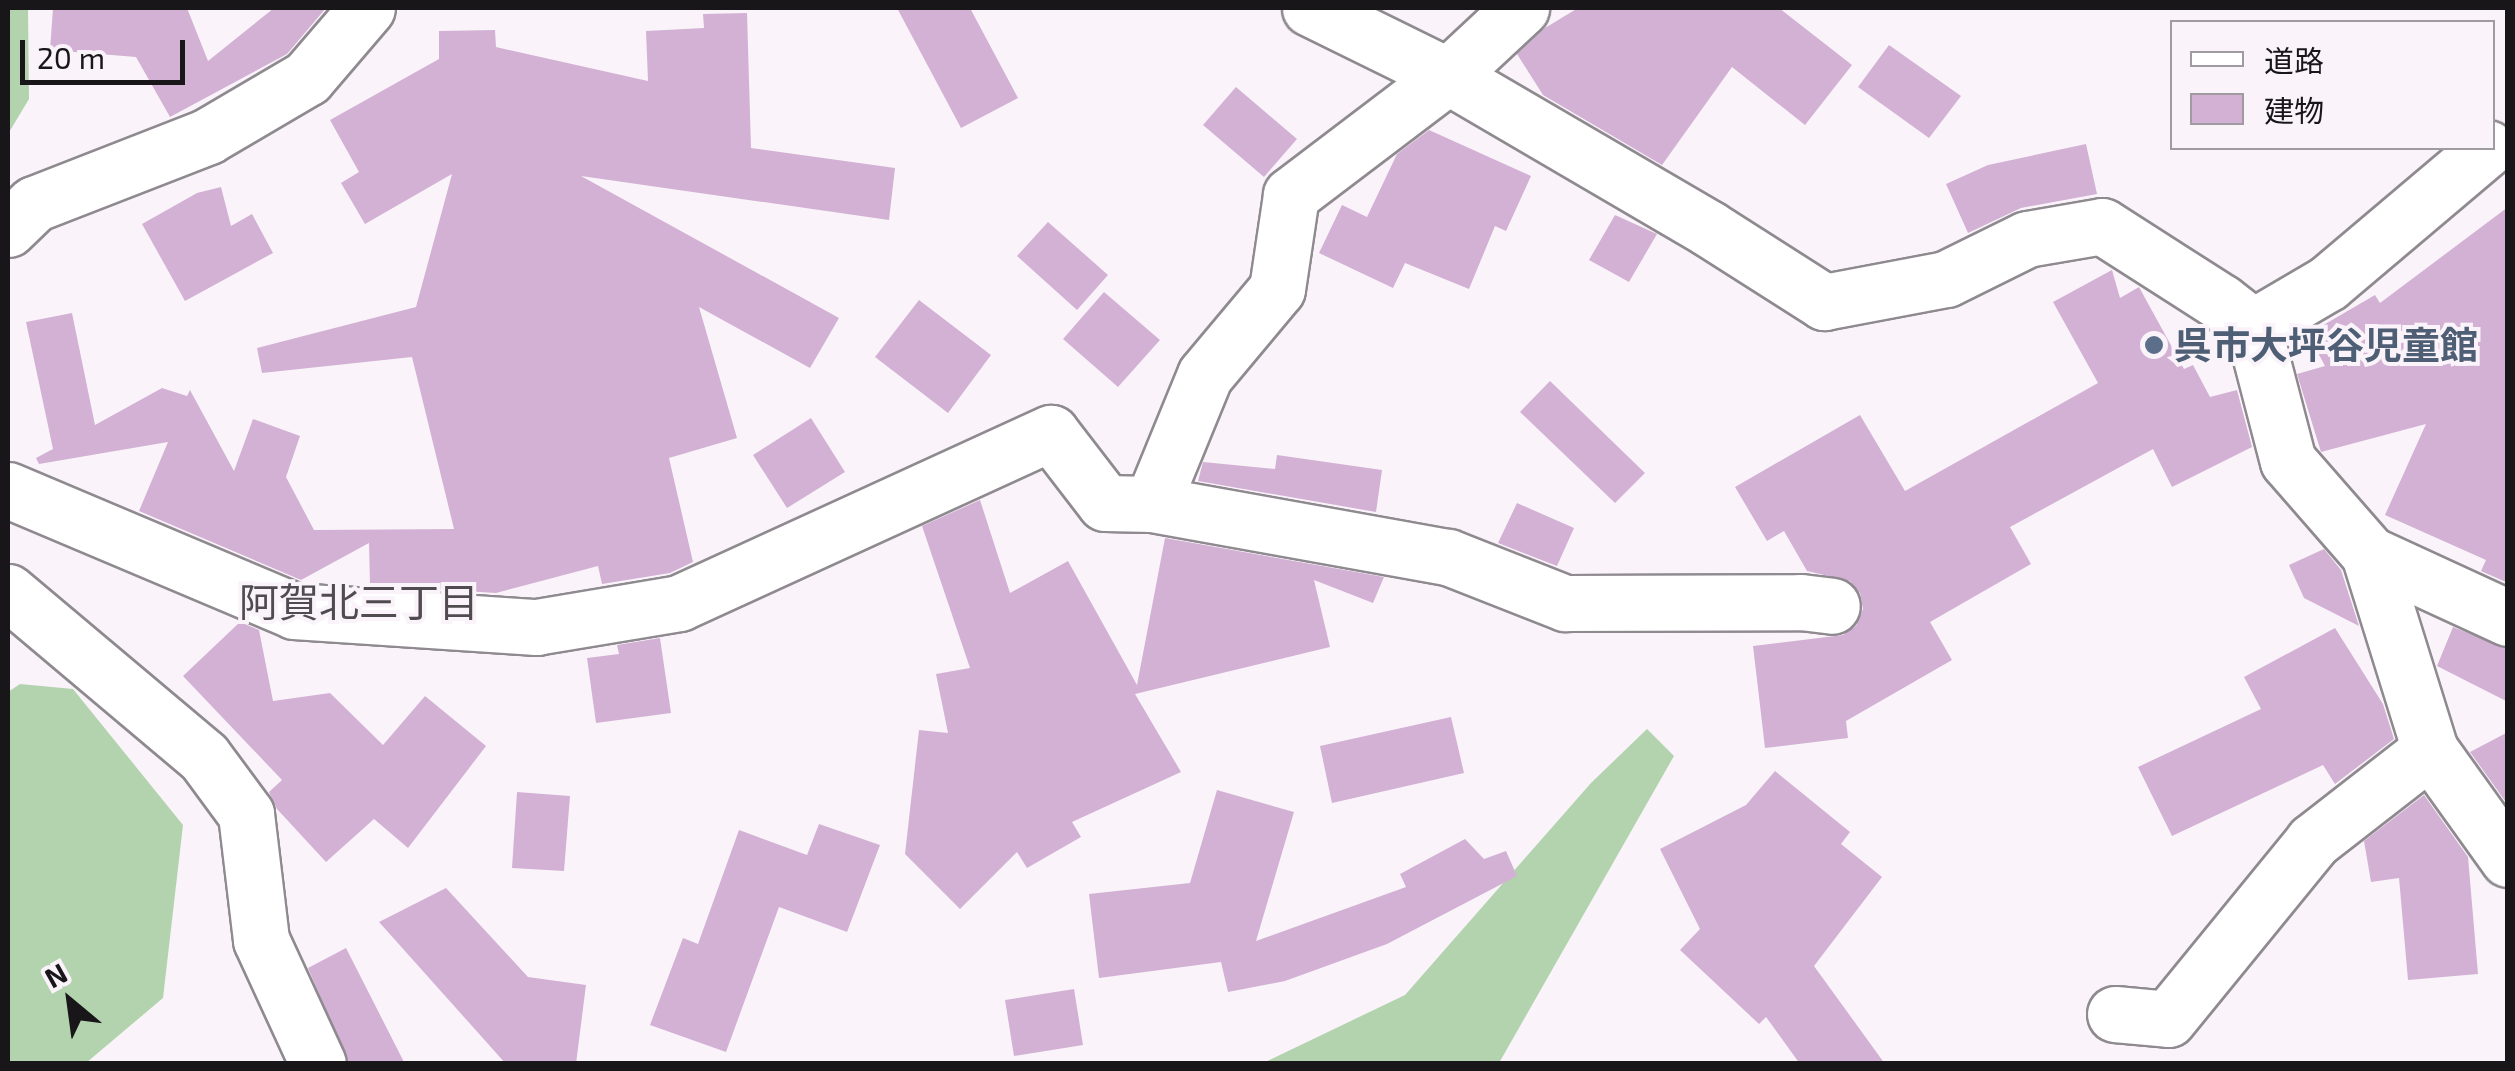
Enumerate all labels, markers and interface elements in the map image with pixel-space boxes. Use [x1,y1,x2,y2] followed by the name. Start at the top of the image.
[25,20,190,82] scale bar
[2170,20,2495,150] legend
[37,39,105,75] text: 20 m
[2264,42,2324,78] text: 道路
[2264,92,2324,128] text: 建物
[2174,322,2478,368] place label: 呉市大坪谷児童館
[2143,334,2165,356] marker: 呉市大坪谷児童館
[239,577,479,625] district label: 阿賀北三丁目
[20,951,120,1051] north arrow
[38,955,73,995] text: N

